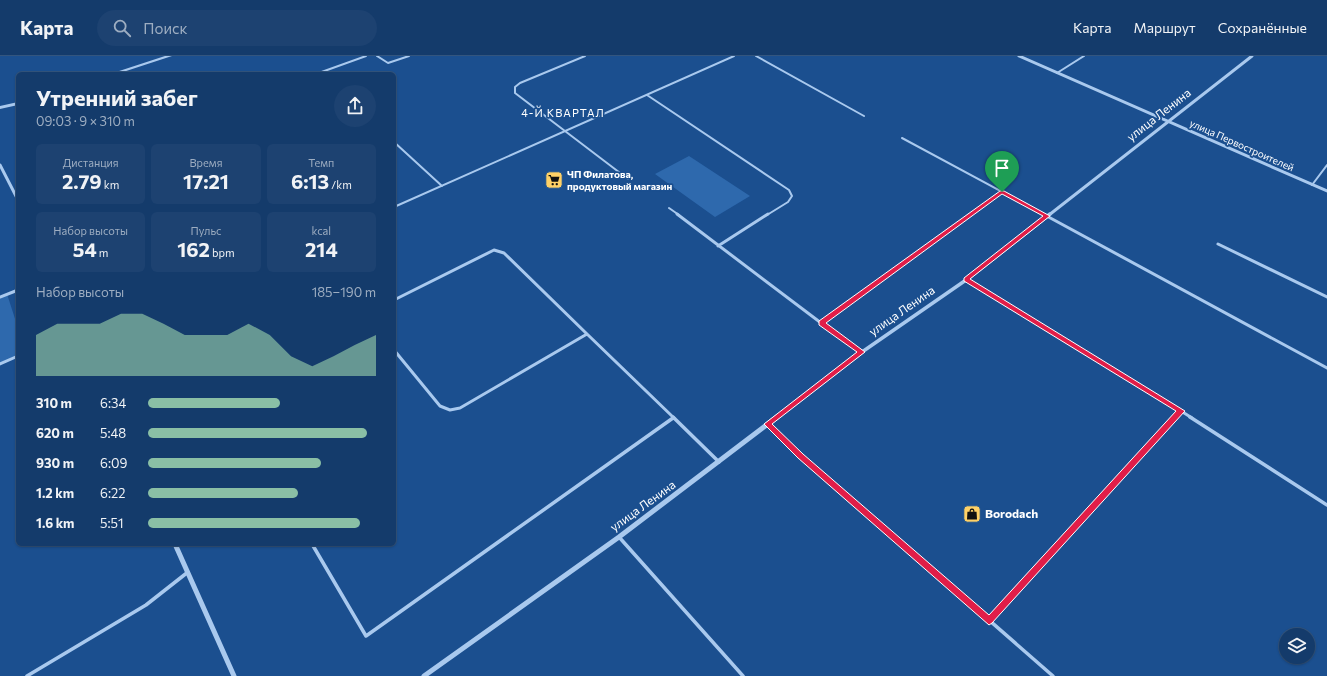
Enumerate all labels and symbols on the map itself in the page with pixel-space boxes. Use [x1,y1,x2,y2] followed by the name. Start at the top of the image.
[1124,85,1193,144] street label: улица Ленина
[521,105,605,119] district label: 4-Й КВАРТАЛ
[1188,117,1296,173] street label: улица Первостроителей
[985,151,1019,192] pin
[567,168,673,192] place label: ЧП Филатова, продуктовый магазин
[544,170,564,190] supermarket icon: ЧП Филатова, продуктовый магазин
[866,282,937,338] street label: улица Ленина
[607,477,678,534] street label: улица Ленина
[962,504,982,524] shop icon: Borodach
[985,506,1038,520] place label: Borodach

